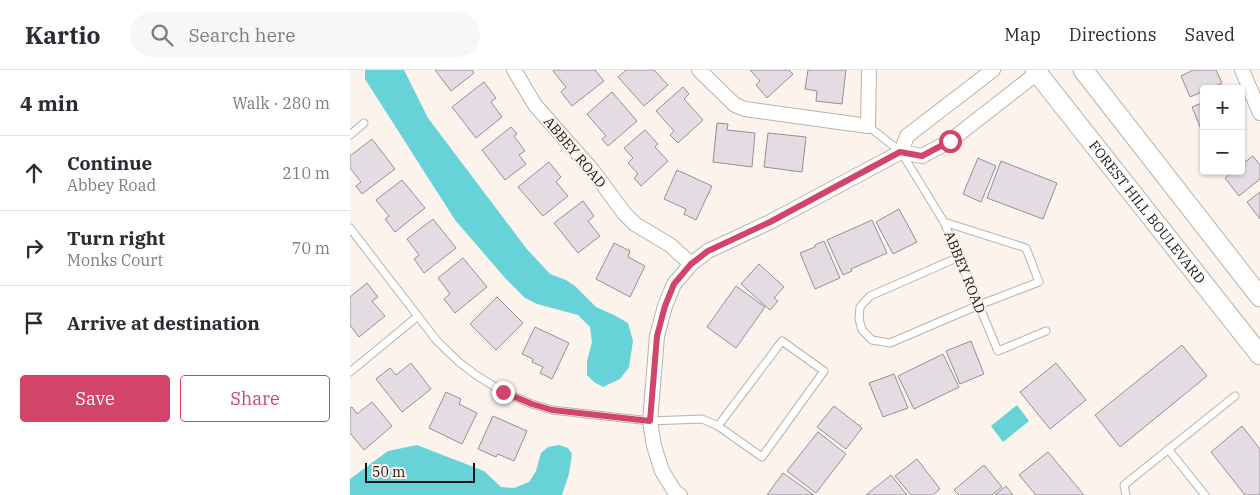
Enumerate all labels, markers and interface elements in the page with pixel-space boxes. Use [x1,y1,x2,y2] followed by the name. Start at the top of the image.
[130,12,480,57] search box
[25,19,100,51] text: Kartio
[148,21,176,49] icon: search
[188,23,295,47] text: Search here
[1004,23,1041,46] text: Map
[1069,23,1157,46] text: Directions
[1185,23,1235,46] text: Saved
[1200,85,1245,175] map controls
[1200,85,1245,130] button: +
[20,89,79,117] text: 4 min
[232,93,330,113] text: Walk · 280 m
[540,113,610,191] street label: ABBEY ROAD
[939,130,962,153] route start
[1200,130,1245,175] button: −
[1085,137,1209,287] street label: FOREST HILL BOULEVARD
[67,151,152,175] text: Continue
[20,159,48,187] icon: ahead
[282,163,330,183] text: 210 m
[67,175,156,195] text: Abbey Road
[67,226,165,250] text: Turn right
[940,228,990,316] street label: ABBEY ROAD
[20,234,48,262] icon: right
[292,238,330,258] text: 70 m
[67,250,163,270] text: Monks Court
[20,309,48,337] icon: arrive
[67,311,260,335] text: Arrive at destination
[20,375,170,422] button: Save
[180,375,330,422] button: Share
[492,381,515,404] route end
[365,460,475,483] scale bar
[372,463,405,481] text: 50 m

